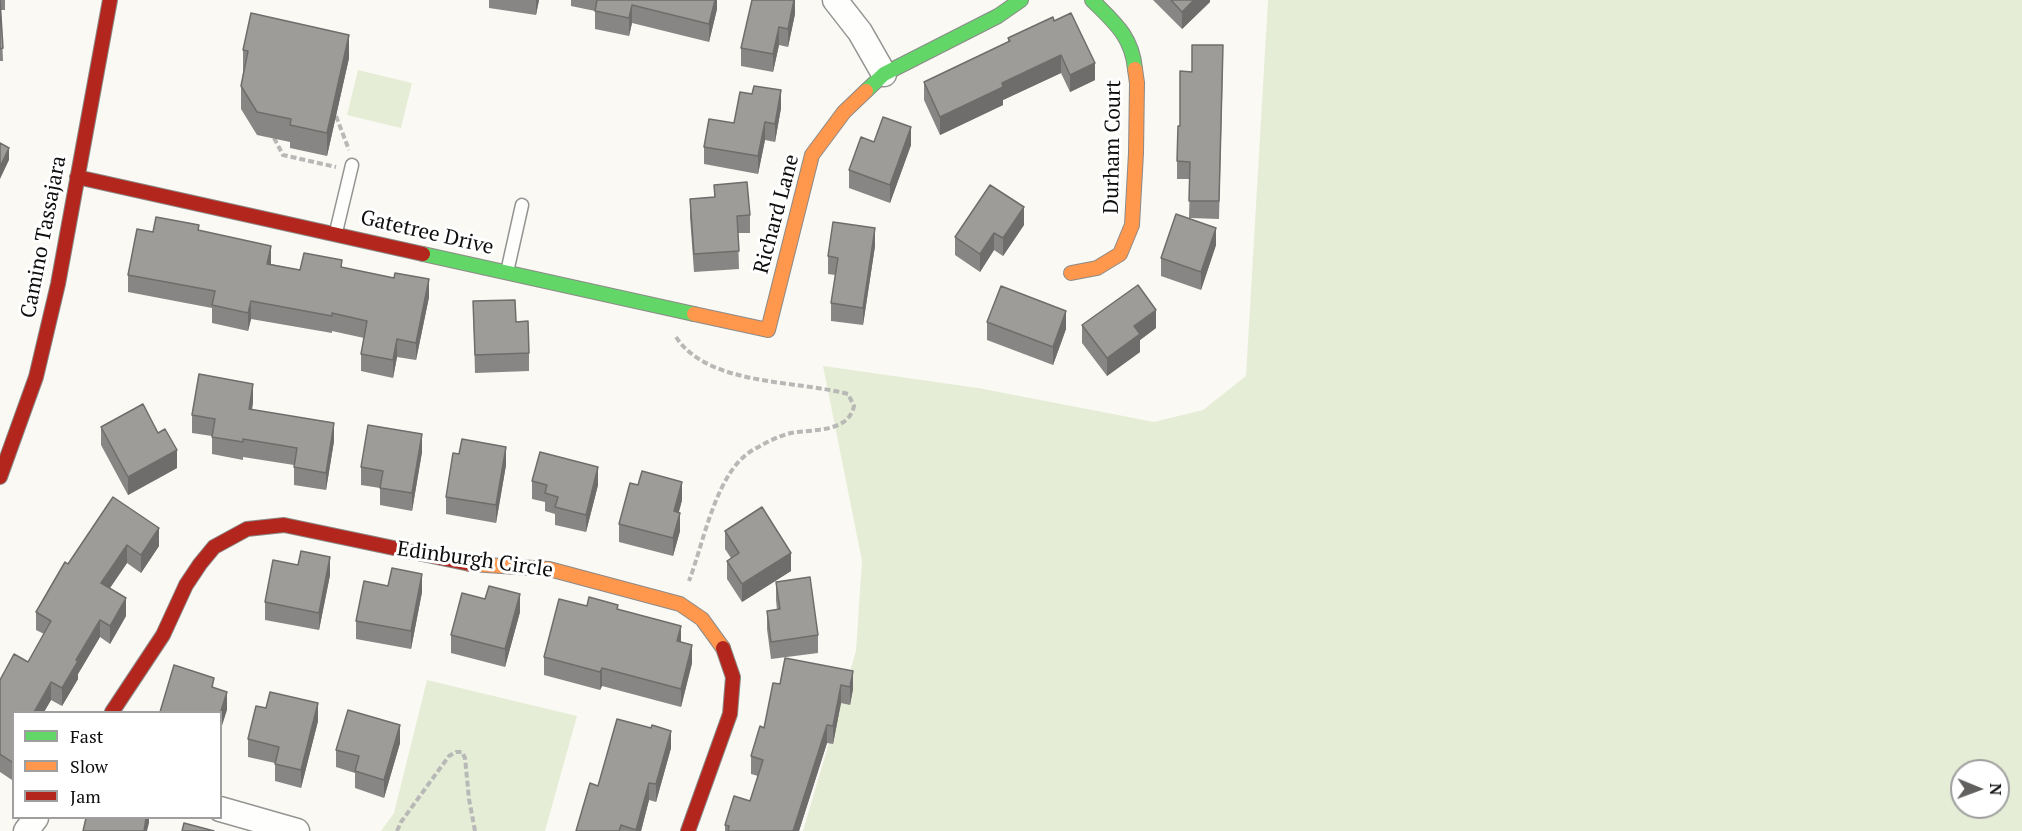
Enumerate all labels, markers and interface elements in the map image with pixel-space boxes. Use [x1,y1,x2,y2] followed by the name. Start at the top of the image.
[1099,80,1127,214] street label: Durham Court
[749,152,805,276] street label: Richard Lane
[16,154,72,320] street label: Camino Tassajara
[358,205,496,261] street label: Gatetree Drive
[395,537,555,583] street label: Edinburgh Circle
[12,711,222,819] legend
[70,724,103,748] text: Fast
[70,754,108,778] text: Slow
[1950,759,2010,819] north arrow
[1985,783,2007,796] text: N
[70,784,101,808] text: Jam

